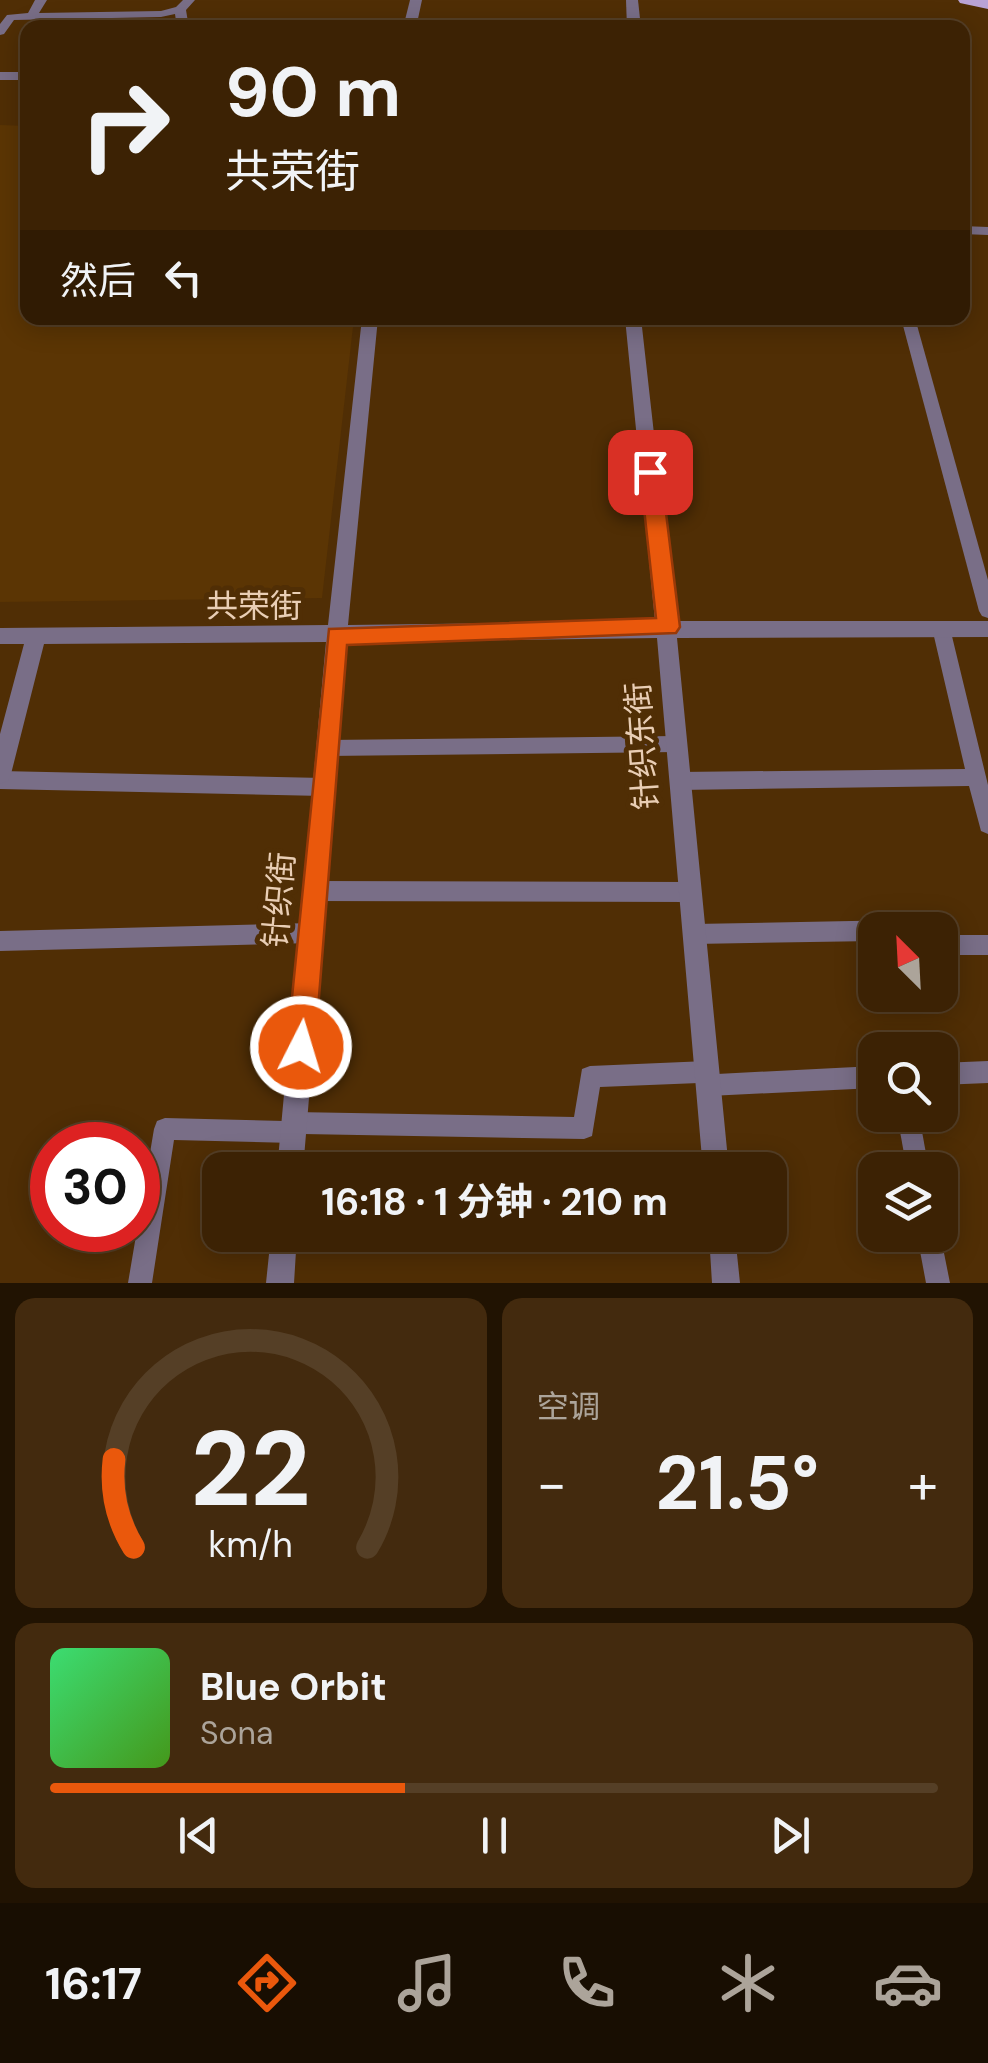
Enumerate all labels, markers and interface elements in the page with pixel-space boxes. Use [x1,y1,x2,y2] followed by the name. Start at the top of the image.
[225,47,401,138] text: 90 m
[60,60,190,190] icon: right
[225,142,360,201] text: 共荣街
[156,250,211,305] icon: left
[60,256,136,306] text: 然后
[608,430,693,515] pin
[623,445,678,500] icon: arrive
[206,585,302,627] street label: 共荣街
[617,681,667,811] street label: 针织东街
[254,850,304,950] street label: 针织街
[858,912,958,1012] north arrow
[858,912,958,1252] map controls
[249,995,353,1099] position arrow
[858,1032,958,1132] button: search
[30,1122,160,1252] speed limit sign: 30
[858,1152,958,1252] button: layers
[321,1177,668,1227] text: 16:18 · 1 分钟 · 210 m
[537,1386,601,1428] text: 空调
[191,1402,311,1537] text: 22
[656,1435,819,1532] text: 21.5°
[537,1448,567,1520] text: −
[908,1448,938,1520] text: +
[209,1522,293,1568] text: km/h
[200,1662,387,1712] text: Blue Orbit
[200,1712,273,1754] text: Sona
[171,1808,226,1863] icon: previous
[467,1808,522,1863] icon: pause
[763,1808,818,1863] icon: next
[232,1948,302,2018] icon: directions
[392,1948,462,2018] icon: music
[552,1948,622,2018] icon: phone
[713,1948,783,2018] icon: climate
[873,1948,943,2018] icon: car
[45,1954,142,2013] text: 16:17

